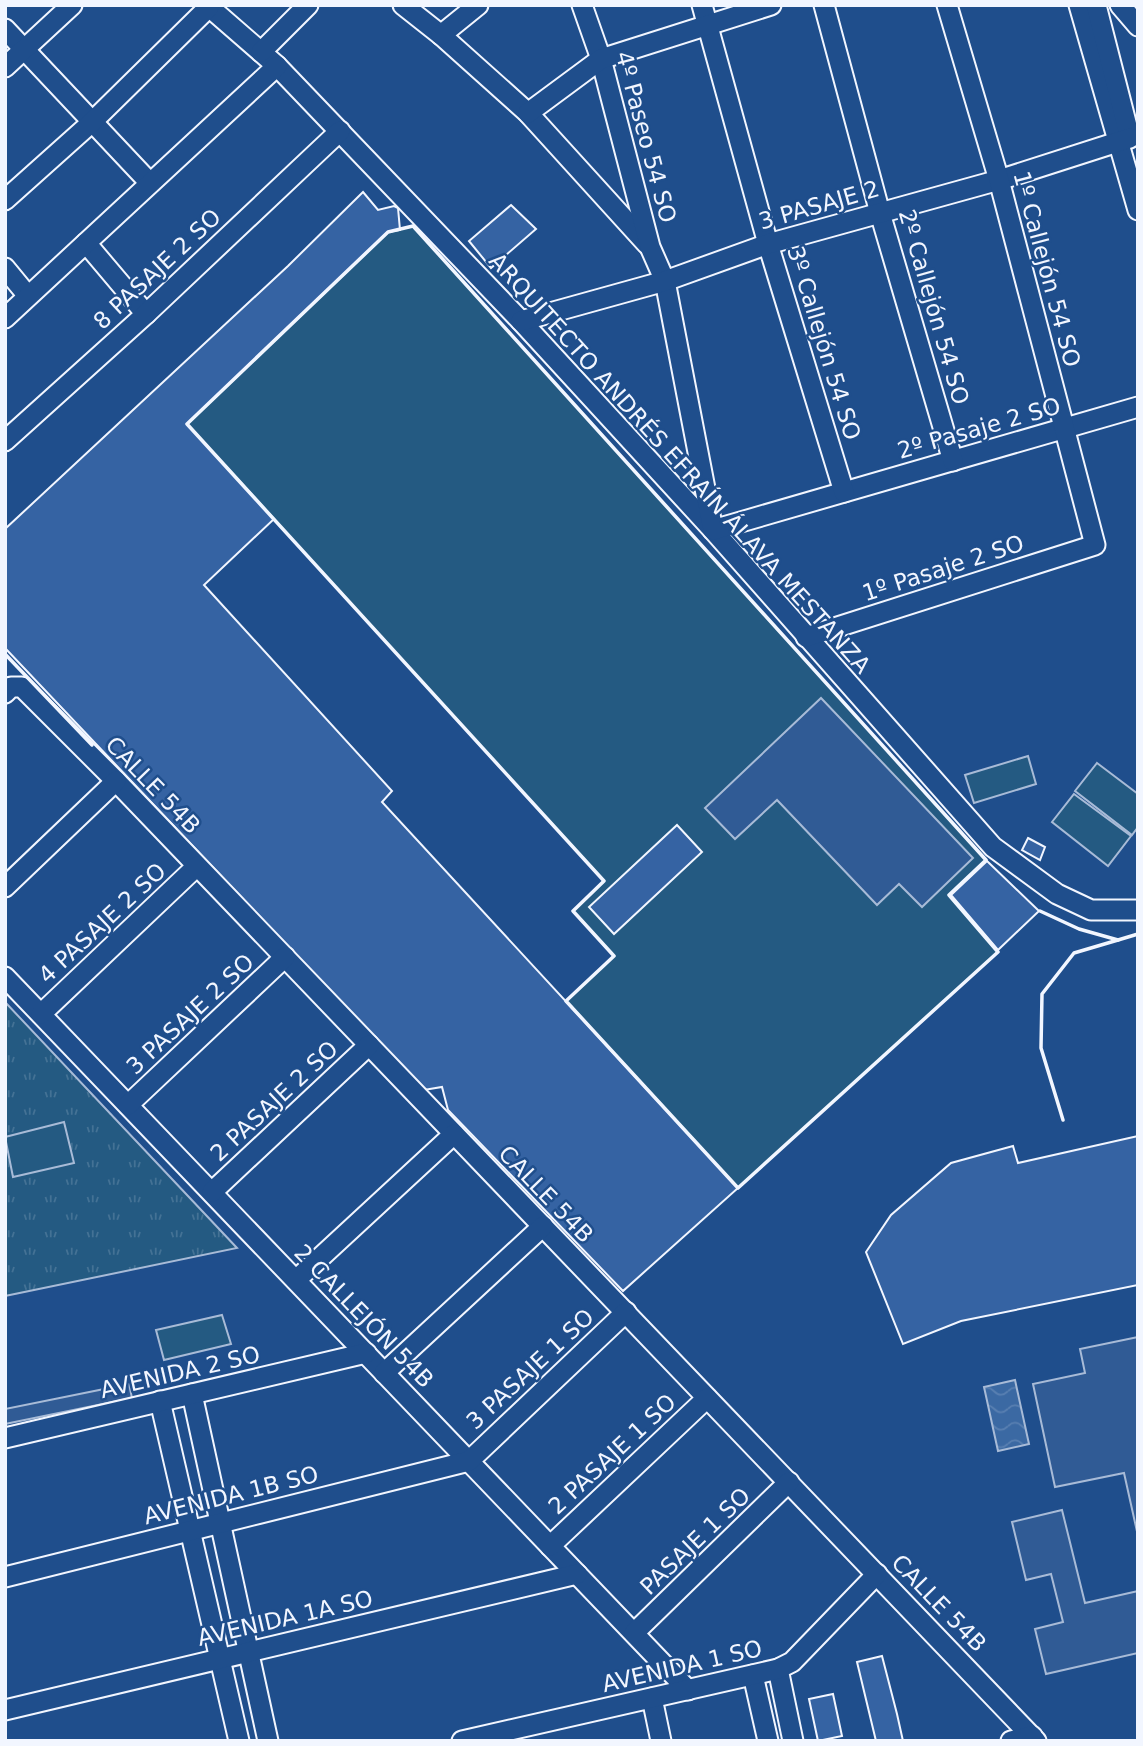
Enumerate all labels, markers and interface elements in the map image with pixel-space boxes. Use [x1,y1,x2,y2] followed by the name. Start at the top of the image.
[611,48,681,226] street label: 4º Paseo 54 SO
[1008,168,1086,370] street label: 1º Callejón 54 SO
[756,175,882,235] street label: 3 PASAJE 2
[88,204,226,334] street label: 8 PASAJE 2 SO
[894,207,974,407] street label: 2º Callejón 54 SO
[782,243,866,443] street label: 3º Callejón 54 SO
[484,247,877,679] street label: ARQUITECTO ANDRÉS EFRAÍN ÁLAVA MESTANZA
[895,392,1063,464] street label: 2º Pasaje 2 SO
[859,530,1027,606] street label: 1º Pasaje 2 SO
[100,731,206,839] street label: CALLE 54B
[33,858,171,988] street label: 4 PASAJE 2 SO
[121,949,259,1079] street label: 3 PASAJE 2 SO
[205,1036,343,1166] street label: 2 PASAJE 2 SO
[493,1140,599,1248] street label: CALLE 54B
[289,1239,439,1393] street label: 2 CALLEJÓN 54B
[461,1304,599,1434] street label: 3 PASAJE 1 SO
[97,1341,263,1403] street label: AVENIDA 2 SO
[543,1389,681,1519] street label: 2 PASAJE 1 SO
[141,1461,321,1529] street label: AVENIDA 1B SO
[635,1482,755,1600] street label: PASAJE 1 SO
[886,1549,992,1657] street label: CALLE 54B
[195,1585,375,1651] street label: AVENIDA 1A SO
[599,1635,765,1697] street label: AVENIDA 1 SO

